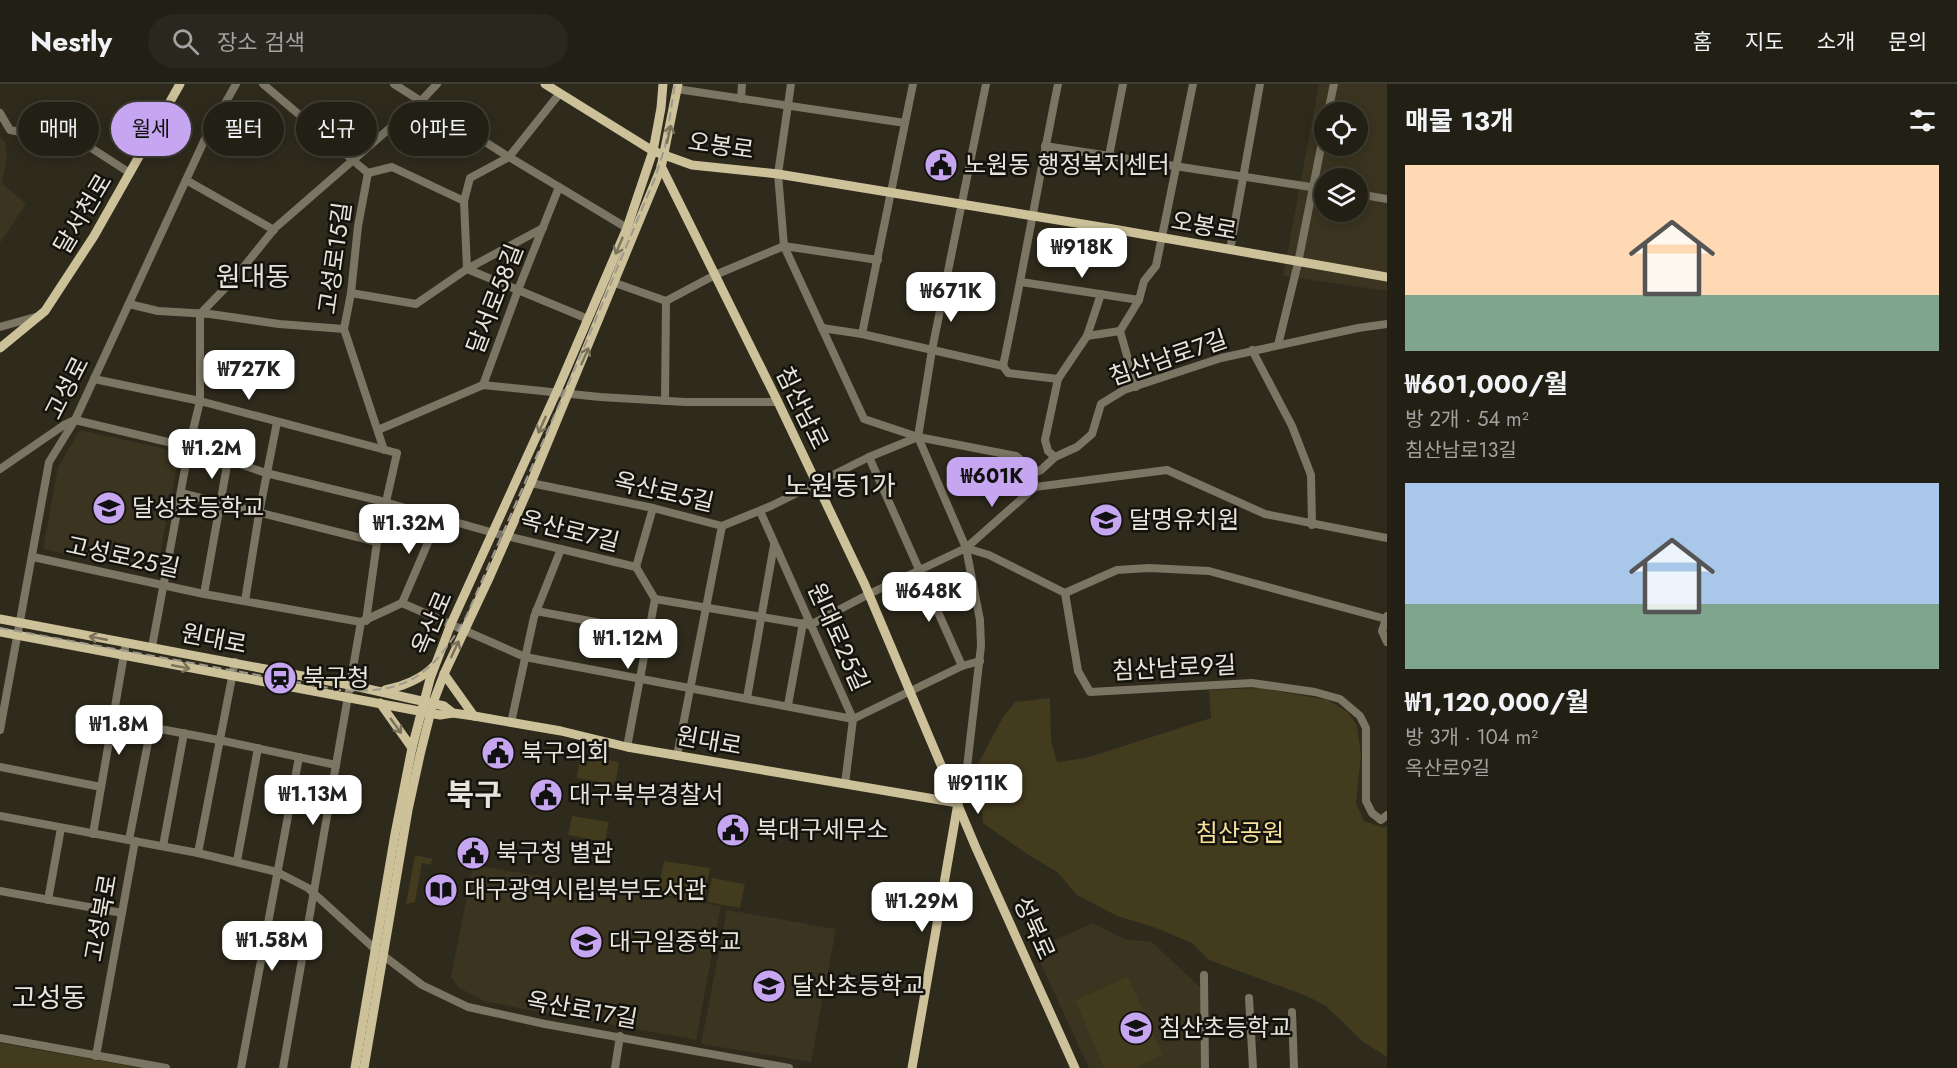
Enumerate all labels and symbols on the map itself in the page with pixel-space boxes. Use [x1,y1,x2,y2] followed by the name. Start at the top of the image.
[686,124,756,167] street label: 오봉로
[663,125,675,144] one-way arrow
[923,147,959,183] public building icon: 노원동 행정복지센터
[964,147,1170,182] place label: 노원동 행정복지센터
[45,167,120,261] street label: 달서천로
[309,200,360,316] street label: 고성로15길
[1168,203,1240,248] street label: 오봉로
[1040,228,1124,279] pin: ₩918K
[613,236,624,255] one-way arrow
[458,239,531,359] street label: 달서로58길
[216,257,290,296] district label: 원대동
[909,272,993,323] pin: ₩671K
[1104,321,1232,394] street label: 침산남로7길
[579,347,591,365] one-way arrow
[36,350,97,425] street label: 고성로
[207,350,291,401] pin: ₩727K
[767,360,838,455] street label: 침산남로
[536,416,547,434] one-way arrow
[170,429,254,480] pin: ₩1.2M
[950,457,1034,508] pin: ₩601K
[611,463,718,520] street label: 옥산로5길
[784,466,896,505] district label: 노원동1가
[91,490,127,526] school or university icon: 달성초등학교
[132,490,264,525] place label: 달성초등학교
[517,501,623,560] street label: 옥산로7길
[1088,502,1124,538] school or university icon: 달명유치원
[1129,502,1239,537] place label: 달명유치원
[360,504,458,555] pin: ₩1.32M
[63,527,183,586] street label: 고성로25길
[887,572,971,623] pin: ₩648K
[799,577,878,697] street label: 원대로25길
[402,585,461,660] street label: 옥산로
[178,615,250,662] street label: 원대로
[579,619,677,670] pin: ₩1.12M
[89,632,108,643] one-way arrow
[450,641,462,659] one-way arrow
[1111,647,1237,688] street label: 침산남로9길
[262,660,298,696] station icon: 북구청
[303,660,369,695] place label: 북구청
[171,662,190,673] one-way arrow
[77,705,161,756] pin: ₩1.8M
[390,717,402,733] one-way arrow
[673,718,745,763] street label: 원대로
[480,735,516,771] public building icon: 북구의회
[521,735,609,770] place label: 북구의회
[936,764,1020,815] pin: ₩911K
[446,773,502,816] district label: 북구
[264,775,362,826] pin: ₩1.13M
[528,777,564,813] public building icon: 대구북부경찰서
[569,777,724,812] place label: 대구북부경찰서
[715,812,751,848] public building icon: 북대구세무소
[756,812,888,847] place label: 북대구세무소
[1196,815,1284,850] park label: 침산공원
[455,835,491,871] public building icon: 북구청 별관
[496,835,614,870] place label: 북구청 별관
[76,871,125,964] street label: 고성북로
[423,872,459,908] library icon: 대구광역시립북부도서관
[464,872,707,907] place label: 대구광역시립북부도서관
[873,882,971,933] pin: ₩1.29M
[1005,890,1064,965] street label: 성북로
[223,921,321,972] pin: ₩1.58M
[568,924,604,960] school or university icon: 대구일중학교
[609,924,741,959] place label: 대구일중학교
[751,968,787,1004] school or university icon: 달산초등학교
[792,968,924,1003] place label: 달산초등학교
[12,978,86,1017] district label: 고성동
[524,983,640,1036] street label: 옥산로17길
[1118,1010,1154,1046] school or university icon: 침산초등학교
[1159,1010,1291,1045] place label: 침산초등학교

